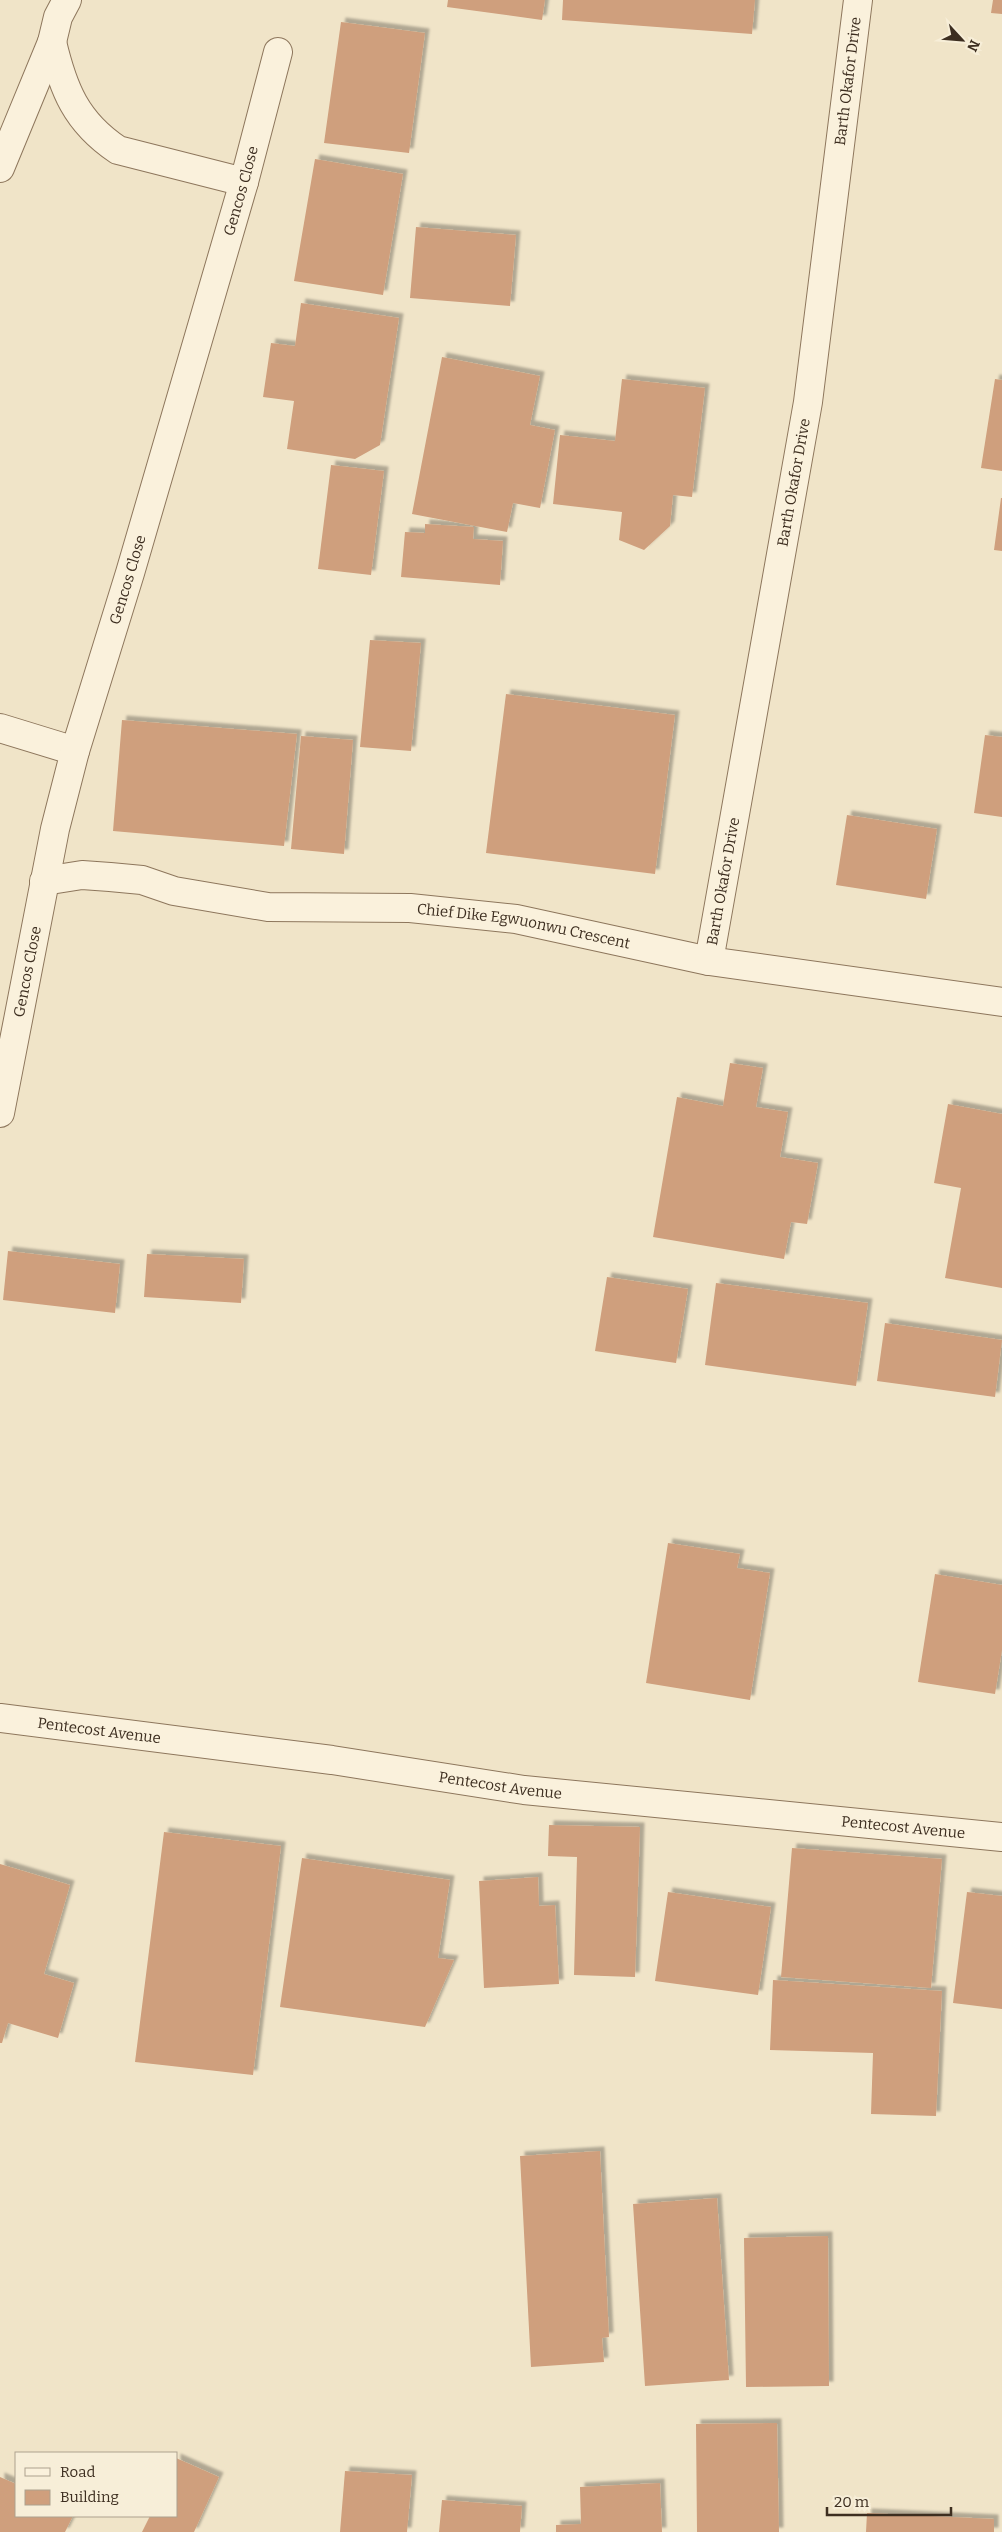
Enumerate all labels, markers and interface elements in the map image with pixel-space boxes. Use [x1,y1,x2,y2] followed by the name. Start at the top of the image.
[937,15,987,65] north arrow
[831,16,865,147] street label: Barth Okafor Drive
[963,37,983,54] text: N
[220,144,262,238] street label: Gencos Close
[774,417,814,548] street label: Barth Okafor Drive
[106,533,150,627] street label: Gencos Close
[703,816,743,947] street label: Barth Okafor Drive
[416,900,632,953] street label: Chief Dike Egwuonwu Crescent
[10,924,45,1019] street label: Gencos Close
[36,1714,162,1747] street label: Pentecost Avenue
[437,1768,563,1803] street label: Pentecost Avenue
[840,1812,966,1842] street label: Pentecost Avenue
[15,2452,178,2517] legend
[60,2463,95,2481] text: Road
[827,2484,951,2516] scale bar
[60,2488,119,2506] text: Building
[834,2493,870,2511] text: 20 m

